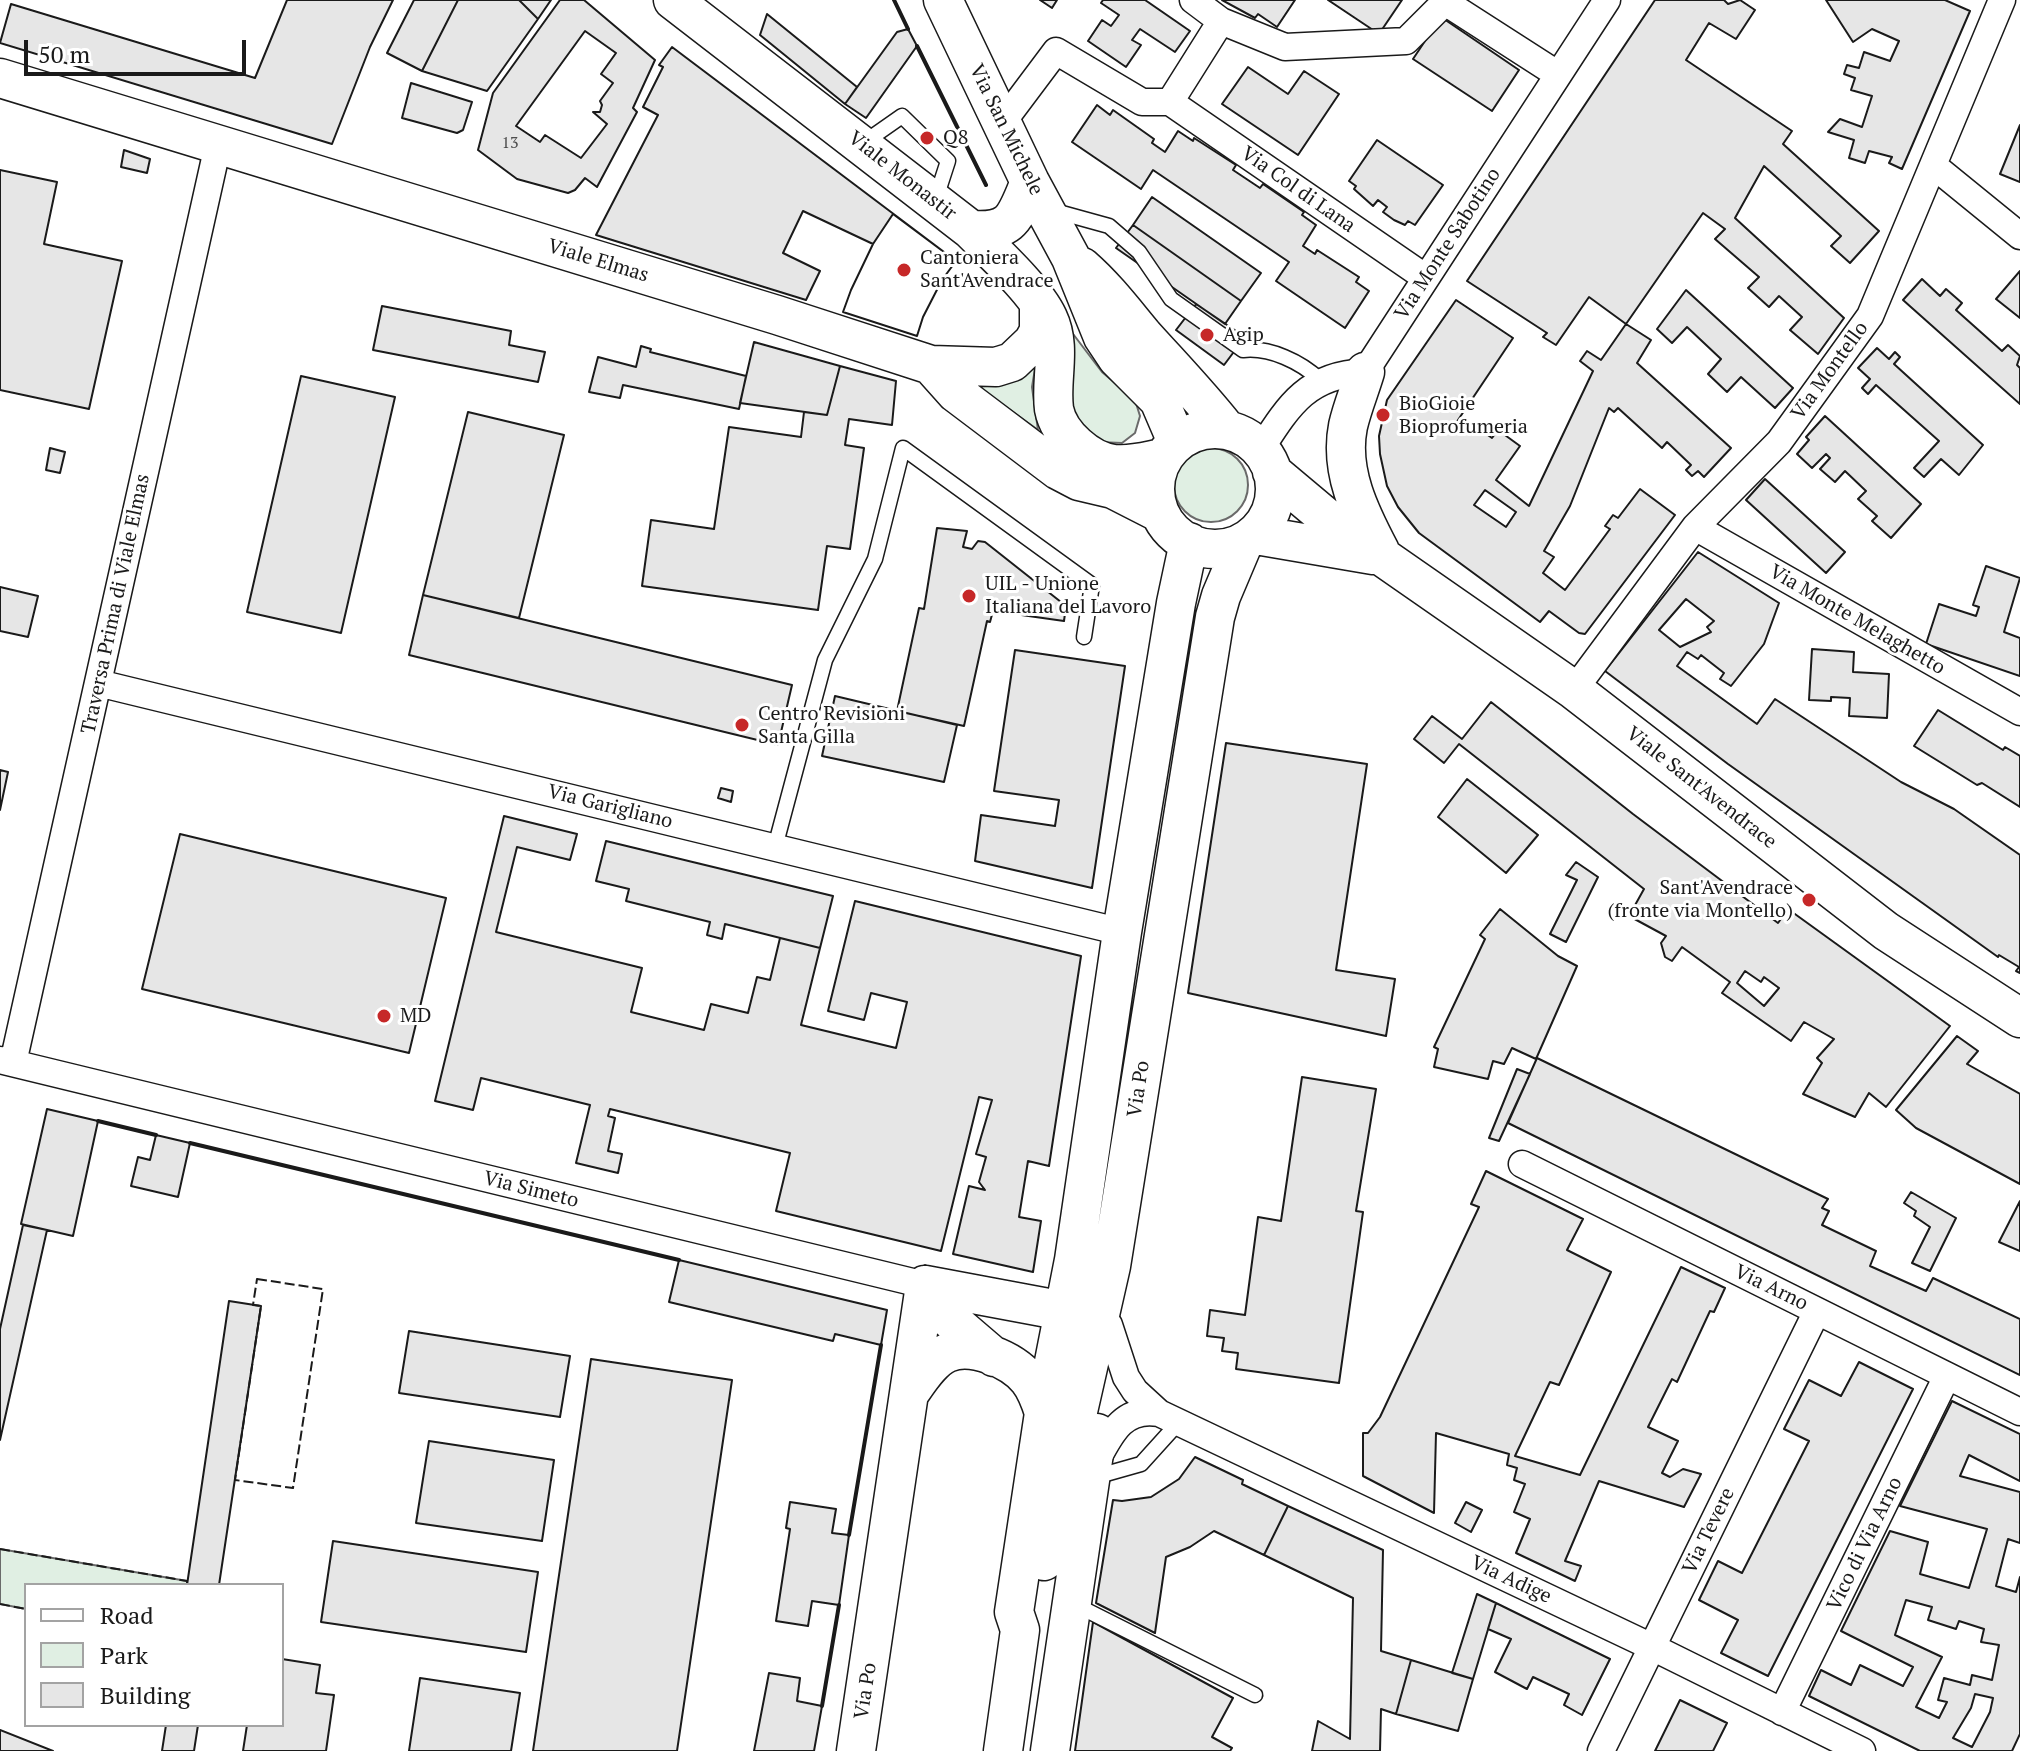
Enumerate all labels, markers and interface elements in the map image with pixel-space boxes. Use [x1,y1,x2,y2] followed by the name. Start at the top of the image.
[28,24,250,74] scale bar
[38,38,90,70] text: 50 m
[964,61,1048,199] street label: Via San Michele
[843,126,961,226] street label: Viale Monastir
[943,126,968,150] place label: Q8
[918,129,936,147] marker: Q8
[501,133,519,153] house number: 13
[1236,142,1360,238] street label: Via Col di Lana
[1390,164,1506,324] street label: Via Monte Sabotino
[545,234,651,288] street label: Viale Elmas
[920,246,1053,293] place label: Cantoniera Sant'Avendrace
[895,261,913,279] marker: Cantoniera Sant'Avendrace
[1786,317,1874,425] street label: Via Montello
[1223,323,1264,347] place label: Agip
[1198,326,1216,344] marker: Agip
[1399,392,1528,439] place label: BioGioie Bioprofumeria
[1374,406,1392,424] marker: BioGioie Bioprofumeria
[77,472,155,736] street label: Traversa Prima di Viale Elmas
[1765,560,1949,680] street label: Via Monte Melaghetto
[985,572,1151,619] place label: UIL - Unione Italiana del Lavoro
[960,587,978,605] marker: UIL - Unione Italiana del Lavoro
[758,702,905,749] place label: Centro Revisioni Santa Gilla
[733,716,751,734] marker: Centro Revisioni Santa Gilla
[1621,722,1781,854] street label: Viale Sant'Avendrace
[545,780,675,834] street label: Via Garigliano
[1608,876,1793,923] place label: Sant'Avendrace (fronte via Montello)
[1800,891,1818,909] marker: Sant'Avendrace (fronte via Montello)
[400,1004,431,1028] place label: MD
[375,1007,393,1025] marker: MD
[1123,1059,1155,1119] street label: Via Po
[481,1167,581,1213] street label: Via Simeto
[1730,1260,1812,1316] street label: Via Arno
[1822,1473,1908,1615] street label: Vico di Via Arno
[1678,1484,1740,1578] street label: Via Tevere
[1467,1551,1555,1609] street label: Via Adige
[24,1583,284,1727] legend
[100,1599,154,1631] text: Road
[100,1639,148,1671] text: Park
[850,1661,882,1721] street label: Via Po
[100,1679,190,1711] text: Building

